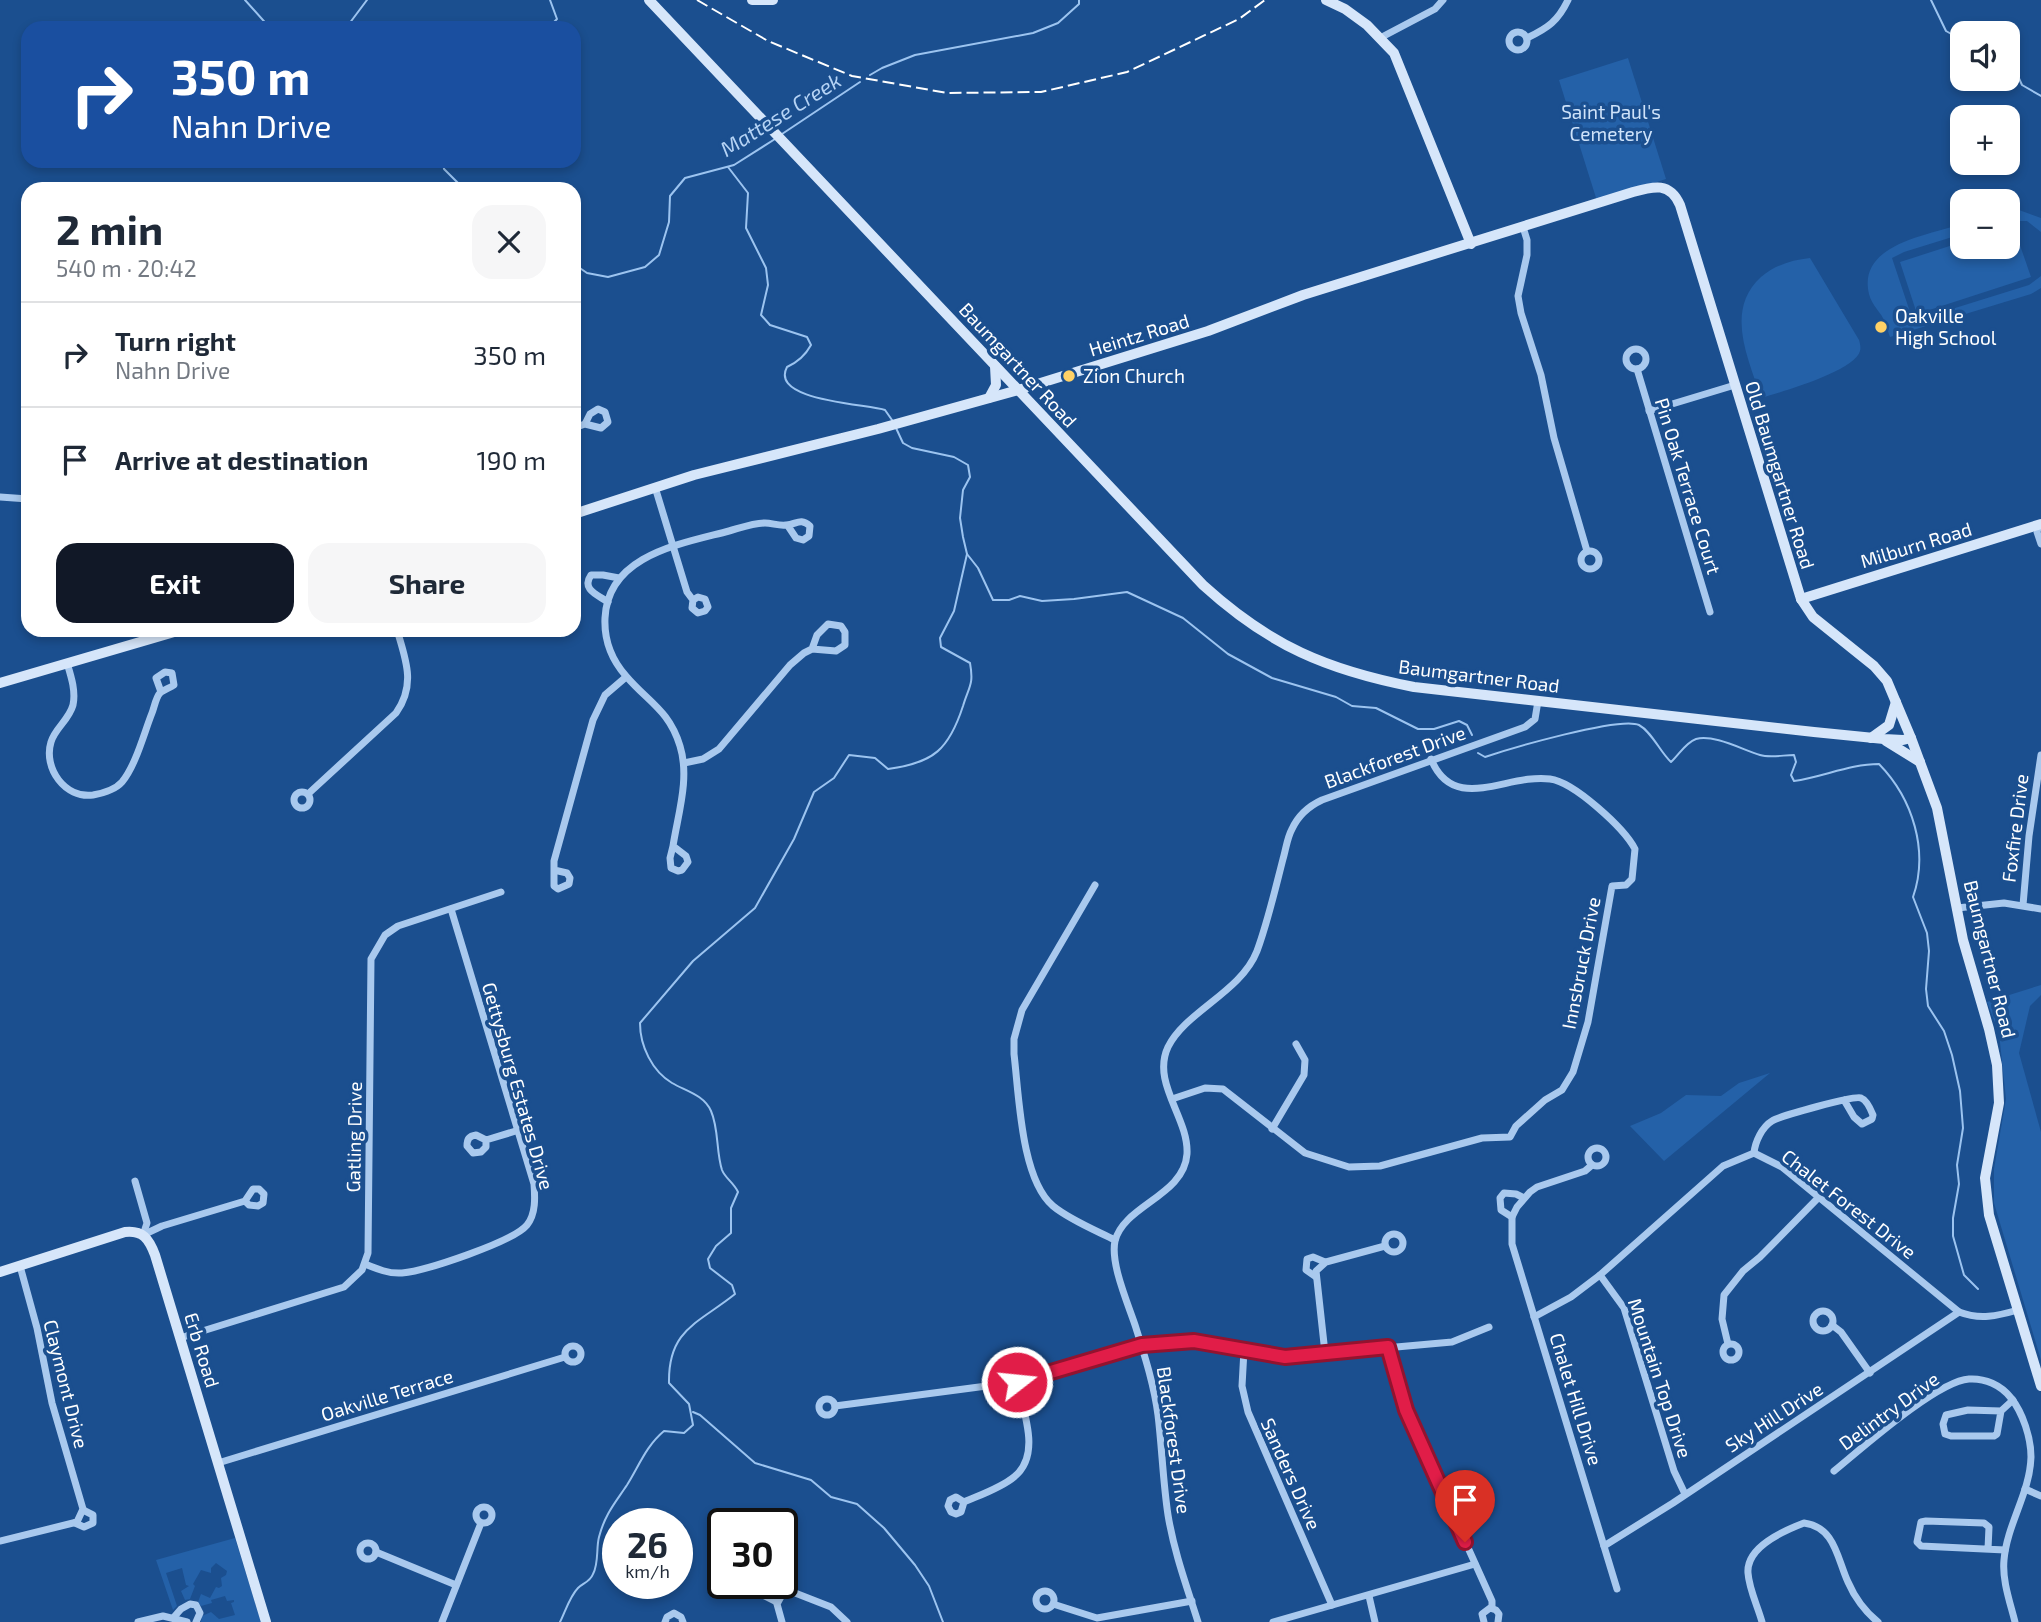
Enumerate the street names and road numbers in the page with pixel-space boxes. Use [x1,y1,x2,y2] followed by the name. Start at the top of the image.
[955,298,1082,432] street label: Baumgartner Road
[1086,308,1192,361] street label: Heintz Road
[1741,378,1820,572] street label: Old Baumgartner Road
[1651,395,1726,577] street label: Pin Oak Terrace Court
[1857,517,1974,572] street label: Milburn Road
[1397,654,1561,697] street label: Baumgartner Road
[1321,720,1469,793] street label: Blackforest Drive
[1996,772,2033,883] street label: Foxfire Drive
[1960,878,2021,1040] street label: Baumgartner Road
[1556,895,1605,1031] street label: Innsbruck Drive
[478,979,559,1192] street label: Gettysburg Estates Drive
[341,1081,366,1193] street label: Gatling Drive
[1778,1144,1921,1263] street label: Chalet Forest Drive
[1624,1295,1697,1461] street label: Mountain Top Drive
[180,1310,225,1390] street label: Erb Road
[39,1317,94,1451] street label: Claymont Drive
[1545,1330,1608,1468] street label: Chalet Hill Drive
[318,1363,456,1426] street label: Oakville Terrace
[1153,1365,1196,1515] street label: Blackforest Drive
[1834,1367,1943,1455] street label: Delintry Drive
[1721,1376,1827,1457] street label: Sky Hill Drive
[1257,1414,1326,1533] street label: Sanders Drive

